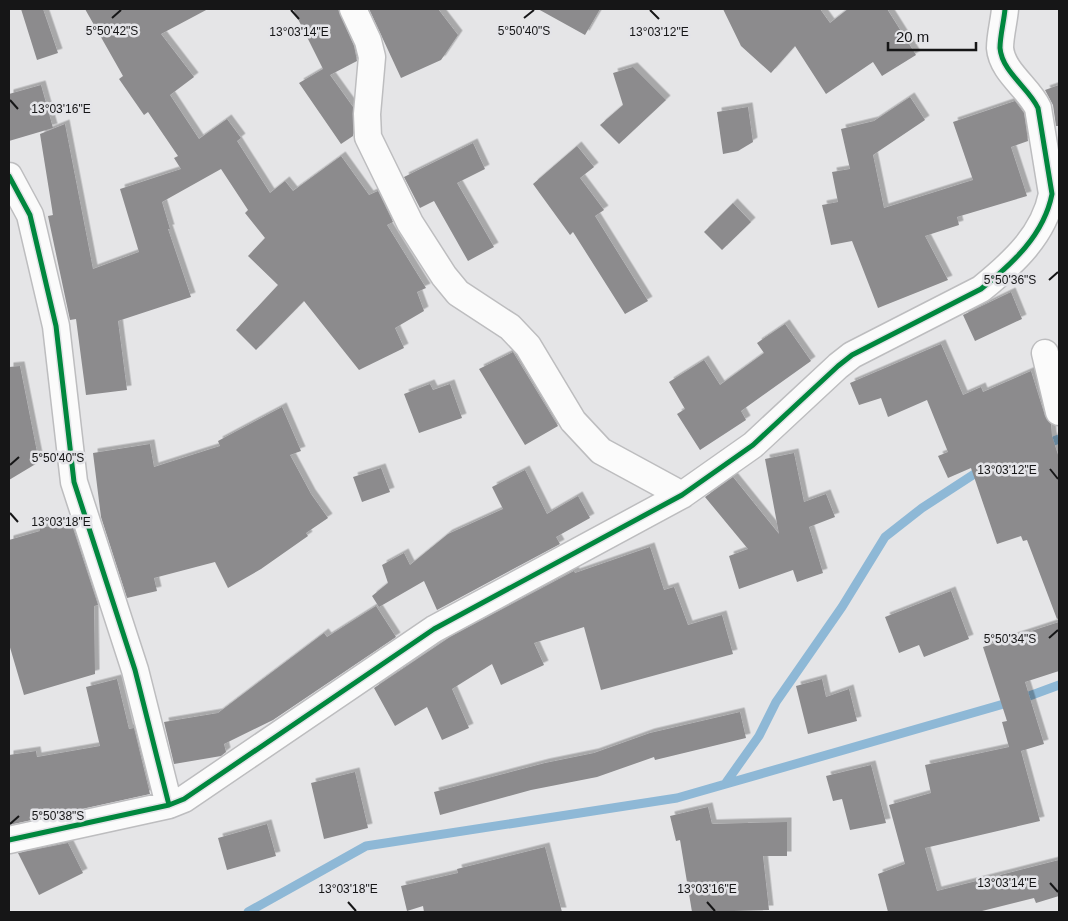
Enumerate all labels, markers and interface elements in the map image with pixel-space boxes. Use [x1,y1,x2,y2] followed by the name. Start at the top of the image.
[888,20,976,52] scale bar
[86,24,138,38] text: 5°50'42"S
[498,24,550,38] text: 5°50'40"S
[269,25,329,39] text: 13°03'14"E
[629,25,689,39] text: 13°03'12"E
[896,28,929,45] text: 20 m
[31,102,91,116] text: 13°03'16"E
[984,273,1036,287] text: 5°50'36"S
[32,451,84,465] text: 5°50'40"S
[977,463,1037,477] text: 13°03'12"E
[31,515,91,529] text: 13°03'18"E
[984,632,1036,646] text: 5°50'34"S
[32,809,84,823] text: 5°50'38"S
[977,876,1037,890] text: 13°03'14"E
[318,882,378,896] text: 13°03'18"E
[677,882,737,896] text: 13°03'16"E

